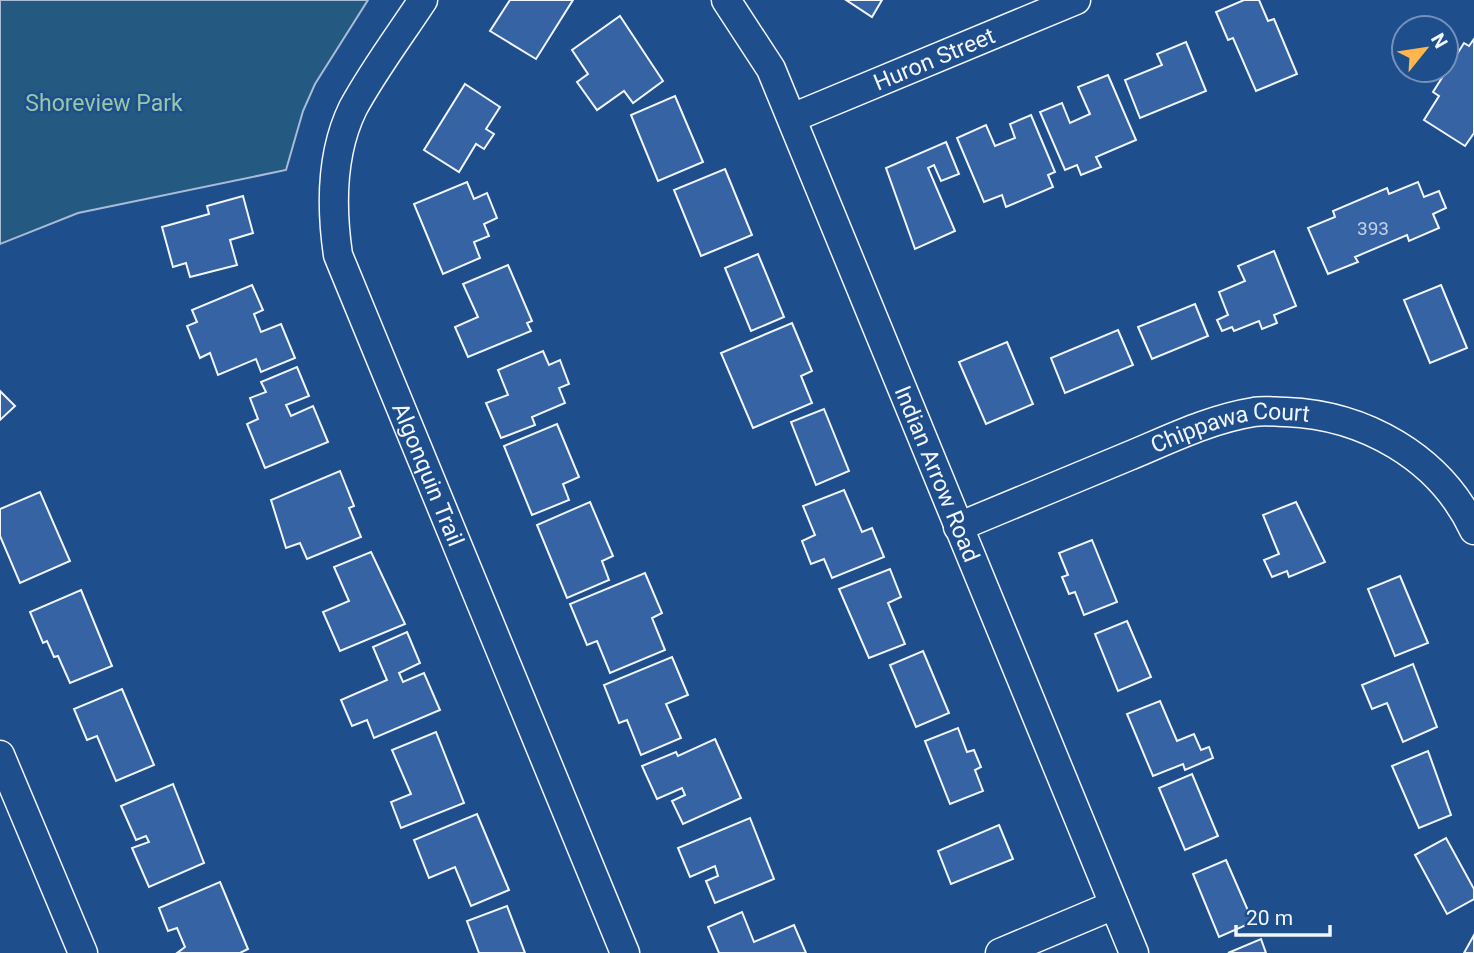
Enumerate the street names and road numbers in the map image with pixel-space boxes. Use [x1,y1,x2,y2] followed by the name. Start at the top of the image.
[870,22,999,97] street label: Huron Street
[889,382,985,566] street label: Indian Arrow Road
[1147,398,1311,459] street label: Chippawa Court
[386,399,469,550] street label: Algonquin Trail

